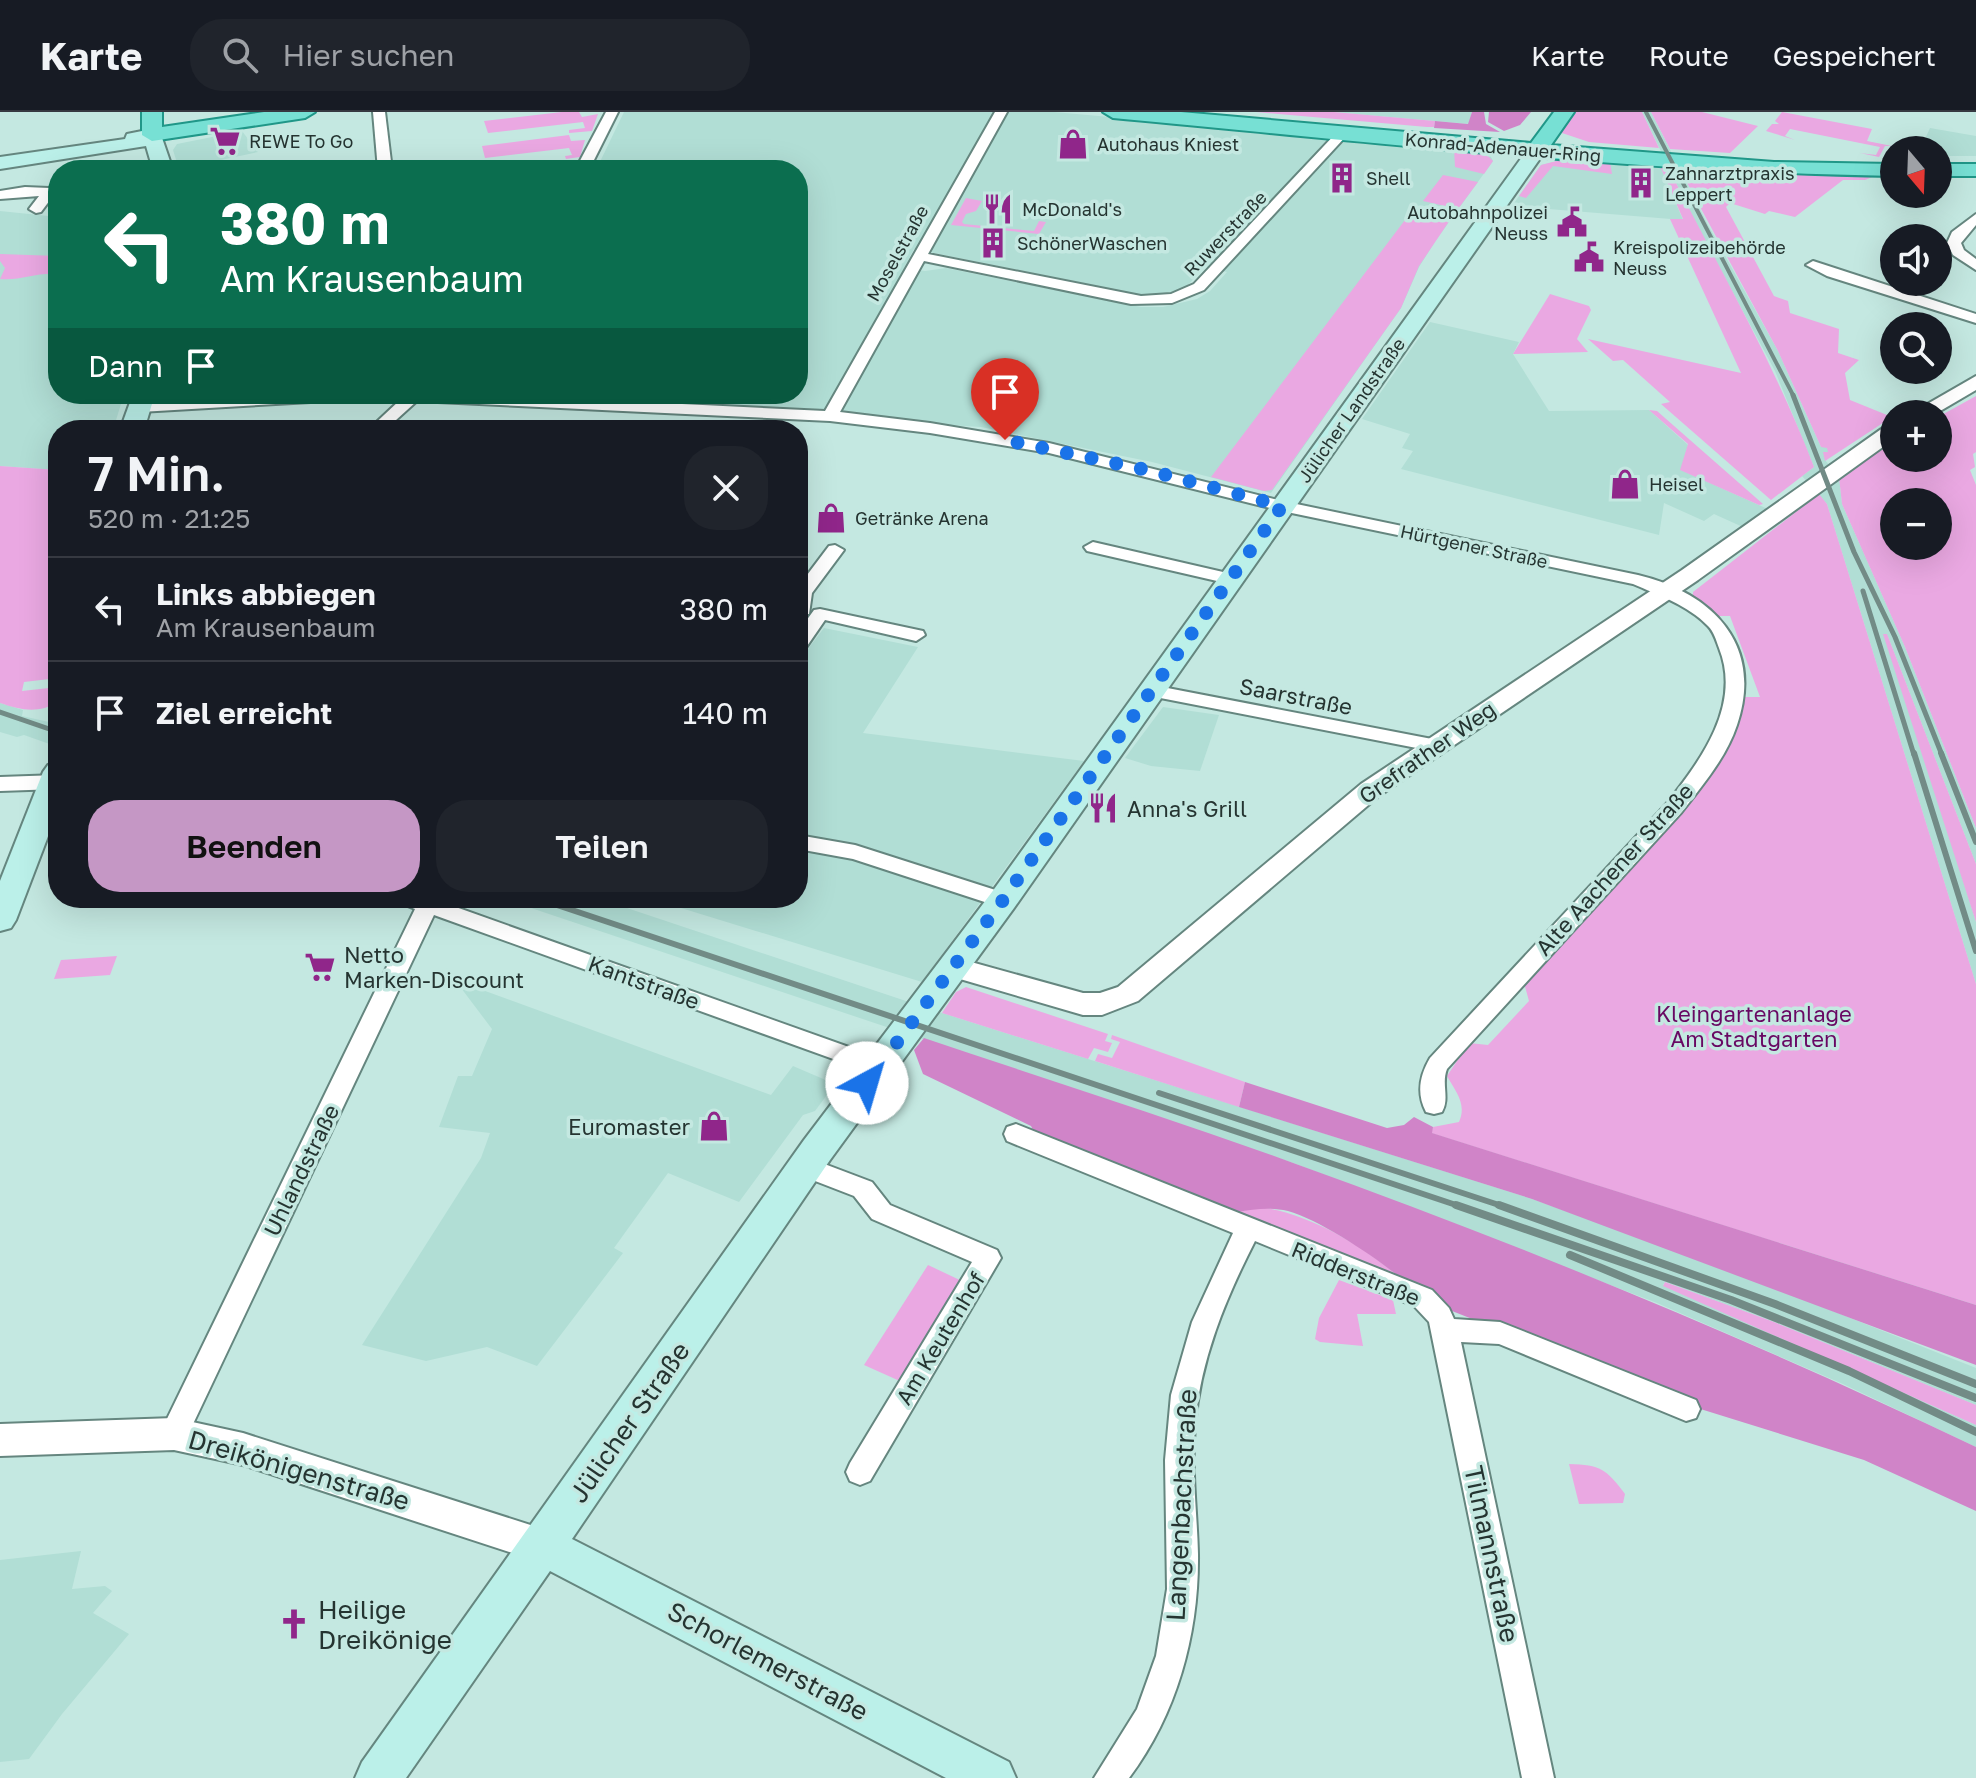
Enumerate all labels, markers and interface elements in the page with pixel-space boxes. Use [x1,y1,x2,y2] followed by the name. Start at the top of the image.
[190,19,750,91] search box
[40,33,142,78] text: Karte
[218,33,262,77] icon: search
[282,37,455,73] text: Hier suchen
[1531,39,1605,72] text: Karte
[1649,39,1729,72] text: Route
[1773,39,1936,72] text: Gespeichert
[208,124,242,158] supermarket icon: REWE To Go
[1056,127,1090,161] shop icon: Autohaus Kniest
[1404,127,1602,167] street label: Konrad-Adenauer-Ring
[249,130,353,152] place label: REWE To Go
[1097,133,1239,155] place label: Autohaus Kniest
[1880,136,1952,208] north arrow
[1880,136,1952,560] map controls
[1325,161,1359,195] building icon: Shell
[1665,162,1795,205] place label: Zahnarztpraxis Leppert
[1624,166,1658,200] building icon: Zahnarztpraxis Leppert
[1366,167,1411,189] place label: Shell
[1179,186,1271,280] street label: Ruwerstraße
[220,189,389,256] text: 380 m
[88,192,192,296] icon: left
[981,192,1015,226] restaurant icon: McDonald's
[1022,198,1122,220] place label: McDonald's
[862,201,932,305] street label: Moselstraße
[1407,201,1548,244] place label: Autobahnpolizei Neuss
[1555,205,1589,239] public building icon: Autobahnpolizei Neuss
[1880,224,1952,296] button: sound
[976,226,1010,260] building icon: SchönerWaschen
[1017,232,1167,254] place label: SchönerWaschen
[1613,236,1786,279] place label: Kreispolizeibehörde Neuss
[1572,240,1606,274] public building icon: Kreispolizeibehörde Neuss
[220,257,524,300] text: Am Krausenbaum
[1880,312,1952,384] button: search
[1293,333,1409,487] street label: Jülicher Landstraße
[179,344,223,388] icon: arrive
[88,348,163,384] text: Dann
[971,358,1039,440] pin
[983,370,1027,414] icon: arrive
[1880,400,1952,472] button: +
[88,444,225,502] text: 7 Min.
[684,446,768,530] button: close
[1608,467,1642,501] shop icon: Heisel
[1649,473,1704,495] place label: Heisel
[1880,488,1952,560] button: −
[814,501,848,535] shop icon: Getränke Arena
[88,503,250,534] text: 520 m · 21:25
[855,507,989,529] place label: Getränke Arena
[1398,520,1550,572] street label: Hürtgener Straße
[156,576,376,612] text: Links abbiegen
[88,587,132,631] icon: left
[680,591,768,627] text: 380 m
[156,612,375,643] text: Am Krausenbaum
[1237,672,1355,720] street label: Saarstraße
[88,691,132,735] icon: arrive
[156,695,332,731] text: Ziel erreicht
[683,695,768,731] text: 140 m
[1353,695,1501,809] street label: Grefrather Weg
[1530,777,1698,961] street label: Alte Aachener Straße
[1086,791,1120,825] restaurant icon: Anna's Grill
[1127,795,1247,822] place label: Anna's Grill
[88,800,420,892] button: Beenden
[436,800,768,892] button: Teilen
[344,941,524,993] place label: Netto Marken-Discount
[585,949,703,1015] street label: Kantstraße
[303,950,337,984] supermarket icon: Netto Marken-Discount
[1656,1000,1852,1052] park label: Kleingartenanlage Am Stadtgarten
[825,1041,909,1125] position arrow
[258,1100,344,1240] street label: Uhlandstraße
[697,1109,731,1143] shop icon: Euromaster
[568,1113,690,1140] place label: Euromaster
[1288,1235,1424,1311] street label: Ridderstraße
[890,1267,990,1409] street label: Am Keutenhof
[562,1336,696,1508] street label: Jülicher Straße
[1159,1388,1203,1622] street label: Langenbachstraße
[185,1424,413,1516] street label: Dreikönigenstraße
[1458,1463,1526,1645] street label: Tilmannstraße
[318,1594,452,1655] place label: Heilige Dreikönige
[662,1595,874,1727] street label: Schorlemerstraße
[277,1607,311,1641] church icon: Heilige Dreikönige

